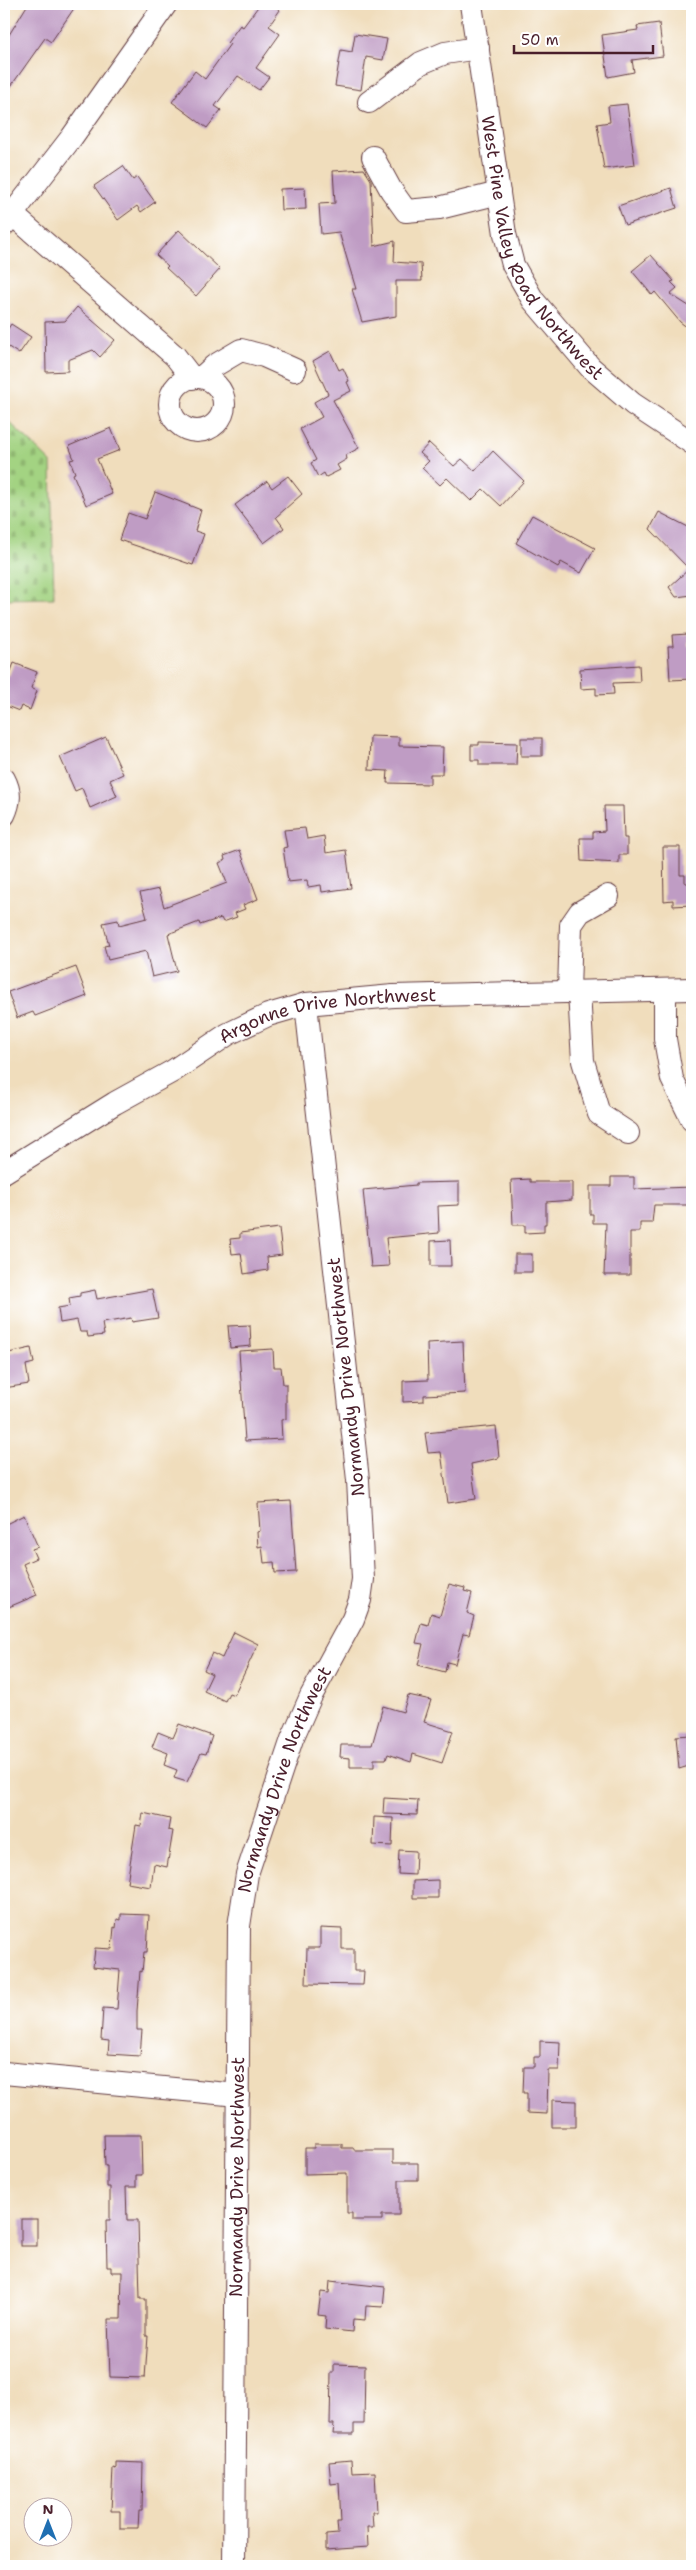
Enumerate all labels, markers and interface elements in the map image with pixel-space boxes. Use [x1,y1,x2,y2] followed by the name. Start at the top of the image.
[514,22,652,54] scale bar
[521,30,559,50] text: 50 m
[476,114,609,386] street label: West Pine Valley Road Northwest
[214,983,437,1049] street label: Argonne Drive Northwest
[321,1256,370,1498] street label: Normandy Drive Northwest
[232,1662,337,1894] street label: Normandy Drive Northwest
[224,2057,250,2297] street label: Normandy Drive Northwest
[22,2498,72,2548] north arrow
[42,2500,54,2518] text: N

